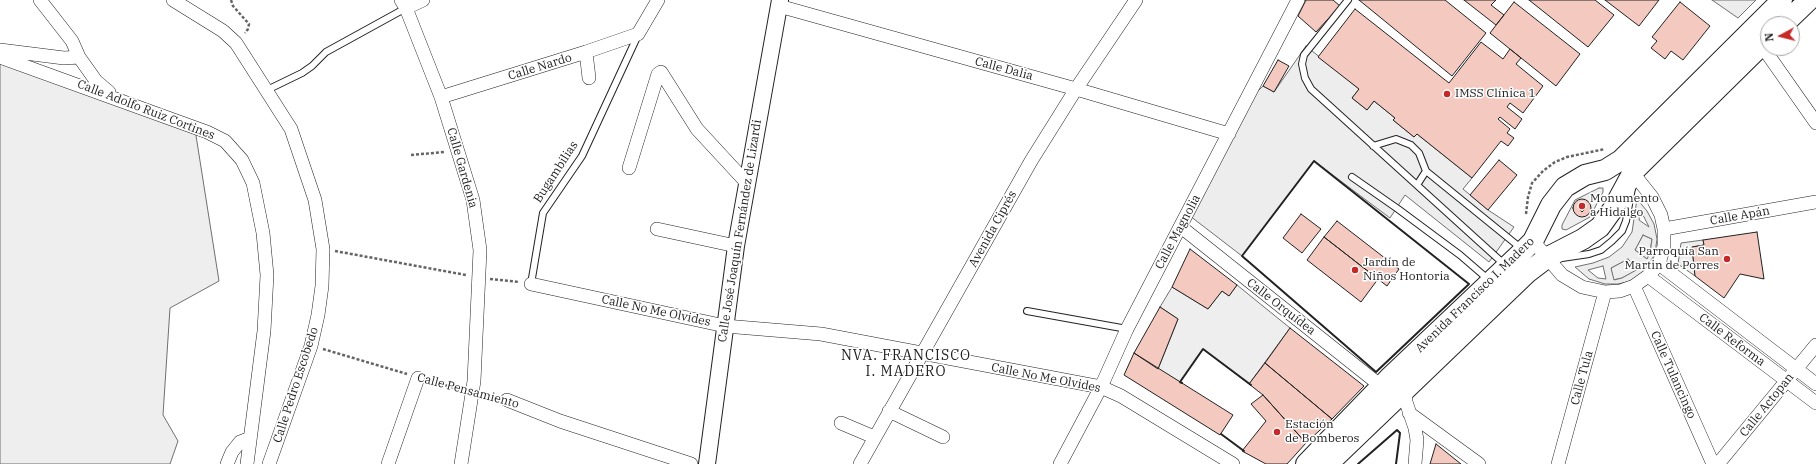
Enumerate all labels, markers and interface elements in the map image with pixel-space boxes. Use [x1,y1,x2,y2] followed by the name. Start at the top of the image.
[1760,16,1800,56] north arrow
[1762,32,1777,43] text: N
[506,50,574,84] street label: Calle Nardo
[973,54,1035,84] street label: Calle Dalia
[75,77,217,143] street label: Calle Adolfo Ruiz Cortines
[1455,87,1536,101] place label: IMSS Clínica 1
[1442,89,1452,99] marker: IMSS Clínica 1
[715,119,765,343] street label: Calle José Joaquín Fernández de Lizardi
[444,126,480,210] street label: Calle Gardenia
[531,138,581,206] street label: Bugambilias
[966,188,1020,270] street label: Avenida Ciprés
[1152,192,1204,272] street label: Calle Magnolia
[1590,192,1659,220] place label: Monumento a Hidalgo
[1577,201,1587,211] marker: Monumento a Hidalgo
[1709,204,1771,228] street label: Calle Apán
[1412,234,1538,356] street label: Avenida Francisco I. Madero
[1625,245,1719,273] place label: Parroquía San Martin de Porres
[1722,254,1732,264] marker: Parroquía San Martin de Porres
[1363,256,1450,284] place label: Jardín de Niños Hontoria
[1350,265,1360,275] marker: Jardín de Niños Hontoria
[1244,276,1318,338] street label: Calle Orquídea
[600,292,712,330] street label: Calle No Me Olvides
[1696,310,1768,370] street label: Calle Reforma
[270,325,322,445] street label: Calle Pedro Escobedo
[1647,329,1699,421] street label: Calle Tulancingo
[841,348,971,380] district label: NVA. FRANCISCO I. MADERO
[1568,349,1596,407] street label: Calle Tula
[990,360,1102,396] street label: Calle No Me Olvides
[416,370,520,412] street label: Calle Pensamiento
[1737,370,1797,440] street label: Calle Actopan
[1285,418,1359,446] place label: Estación de Bomberos
[1272,427,1282,437] marker: Estación de Bomberos

